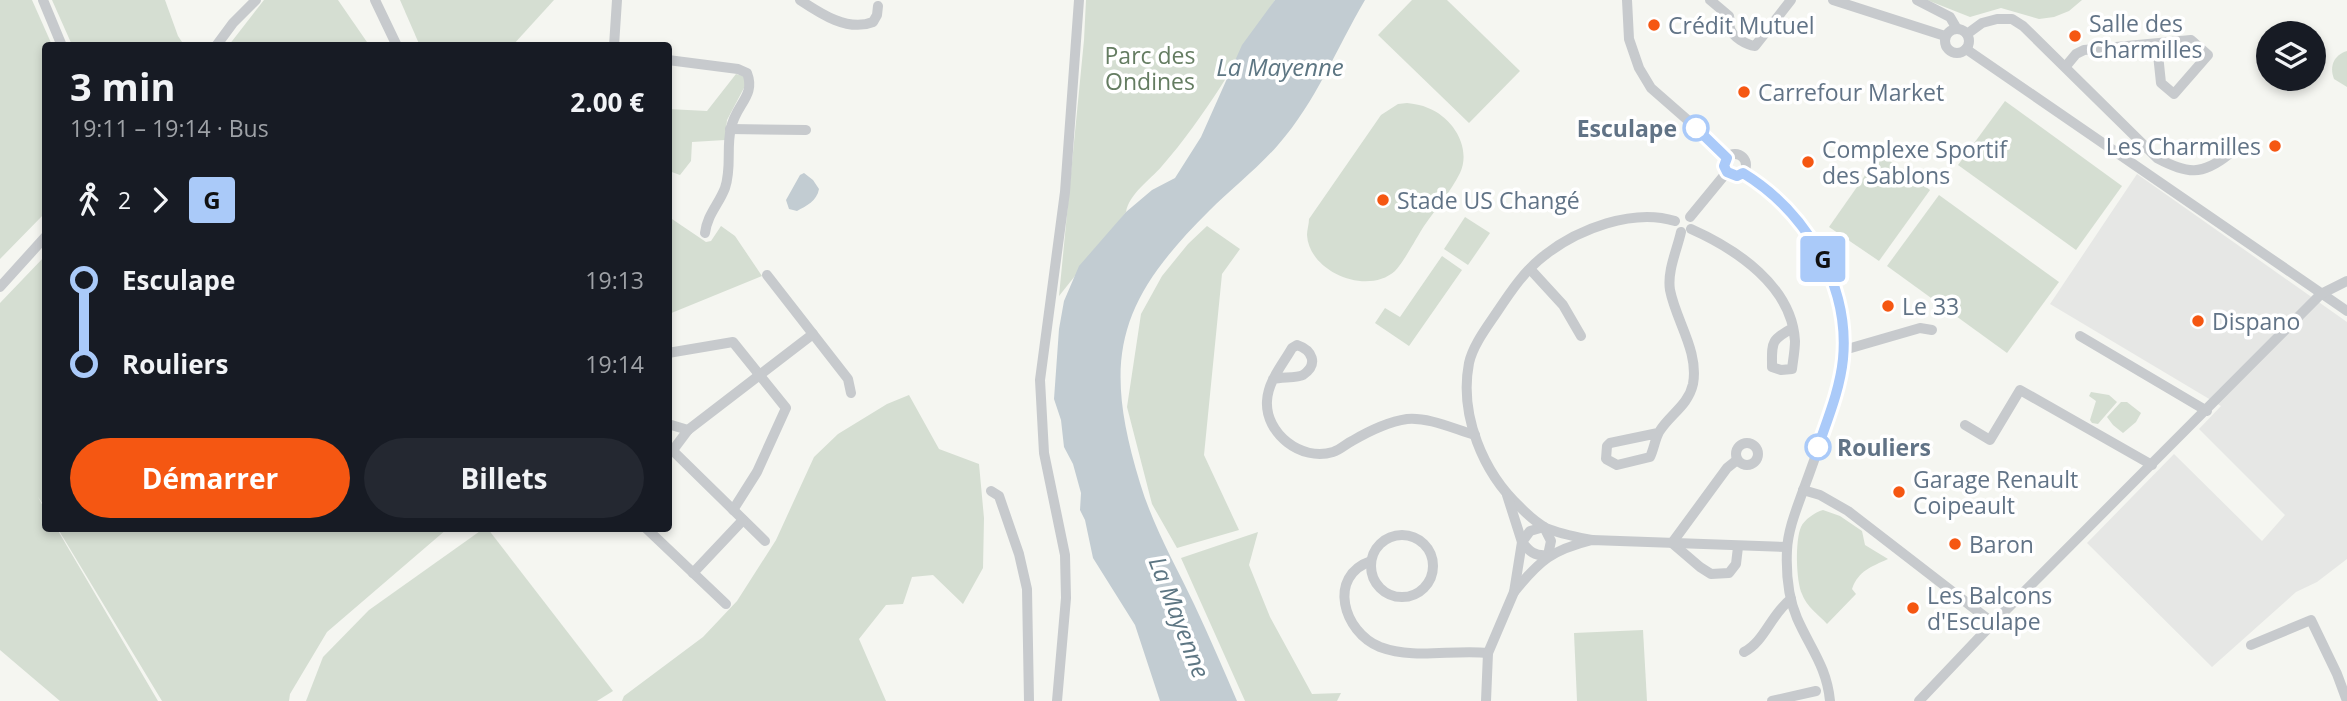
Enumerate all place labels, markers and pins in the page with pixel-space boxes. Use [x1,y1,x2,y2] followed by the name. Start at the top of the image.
[2089,7,2202,65] place label: Salle des Charmilles
[1668,9,1815,41] place label: Crédit Mutuel
[1646,17,1662,33] marker: Crédit Mutuel
[2067,28,2083,44] marker: Salle des Charmilles
[1758,76,1944,108] place label: Carrefour Market
[1736,84,1752,100] marker: Carrefour Market
[1577,112,1677,144] place label: Esculape
[1683,115,1709,141] marker: Esculape
[2106,130,2261,162] place label: Les Charmilles
[1822,133,2008,191] place label: Complexe Sportif des Sablons
[2267,138,2283,154] marker: Les Charmilles
[1800,154,1816,170] marker: Complexe Sportif des Sablons
[1397,184,1580,216] place label: Stade US Changé
[1375,192,1391,208] marker: Stade US Changé
[1902,290,1959,322] place label: Le 33
[1880,298,1896,314] marker: Le 33
[2212,305,2300,337] place label: Dispano
[2190,313,2206,329] marker: Dispano
[1837,431,1931,463] place label: Rouliers
[1805,434,1831,460] marker: Rouliers
[1913,463,2078,521] place label: Garage Renault Coipeault
[1891,484,1907,500] marker: Garage Renault Coipeault
[1969,528,2034,560] place label: Baron
[1947,536,1963,552] marker: Baron
[1927,579,2052,637] place label: Les Balcons d'Esculape
[1905,600,1921,616] marker: Les Balcons d'Esculape

